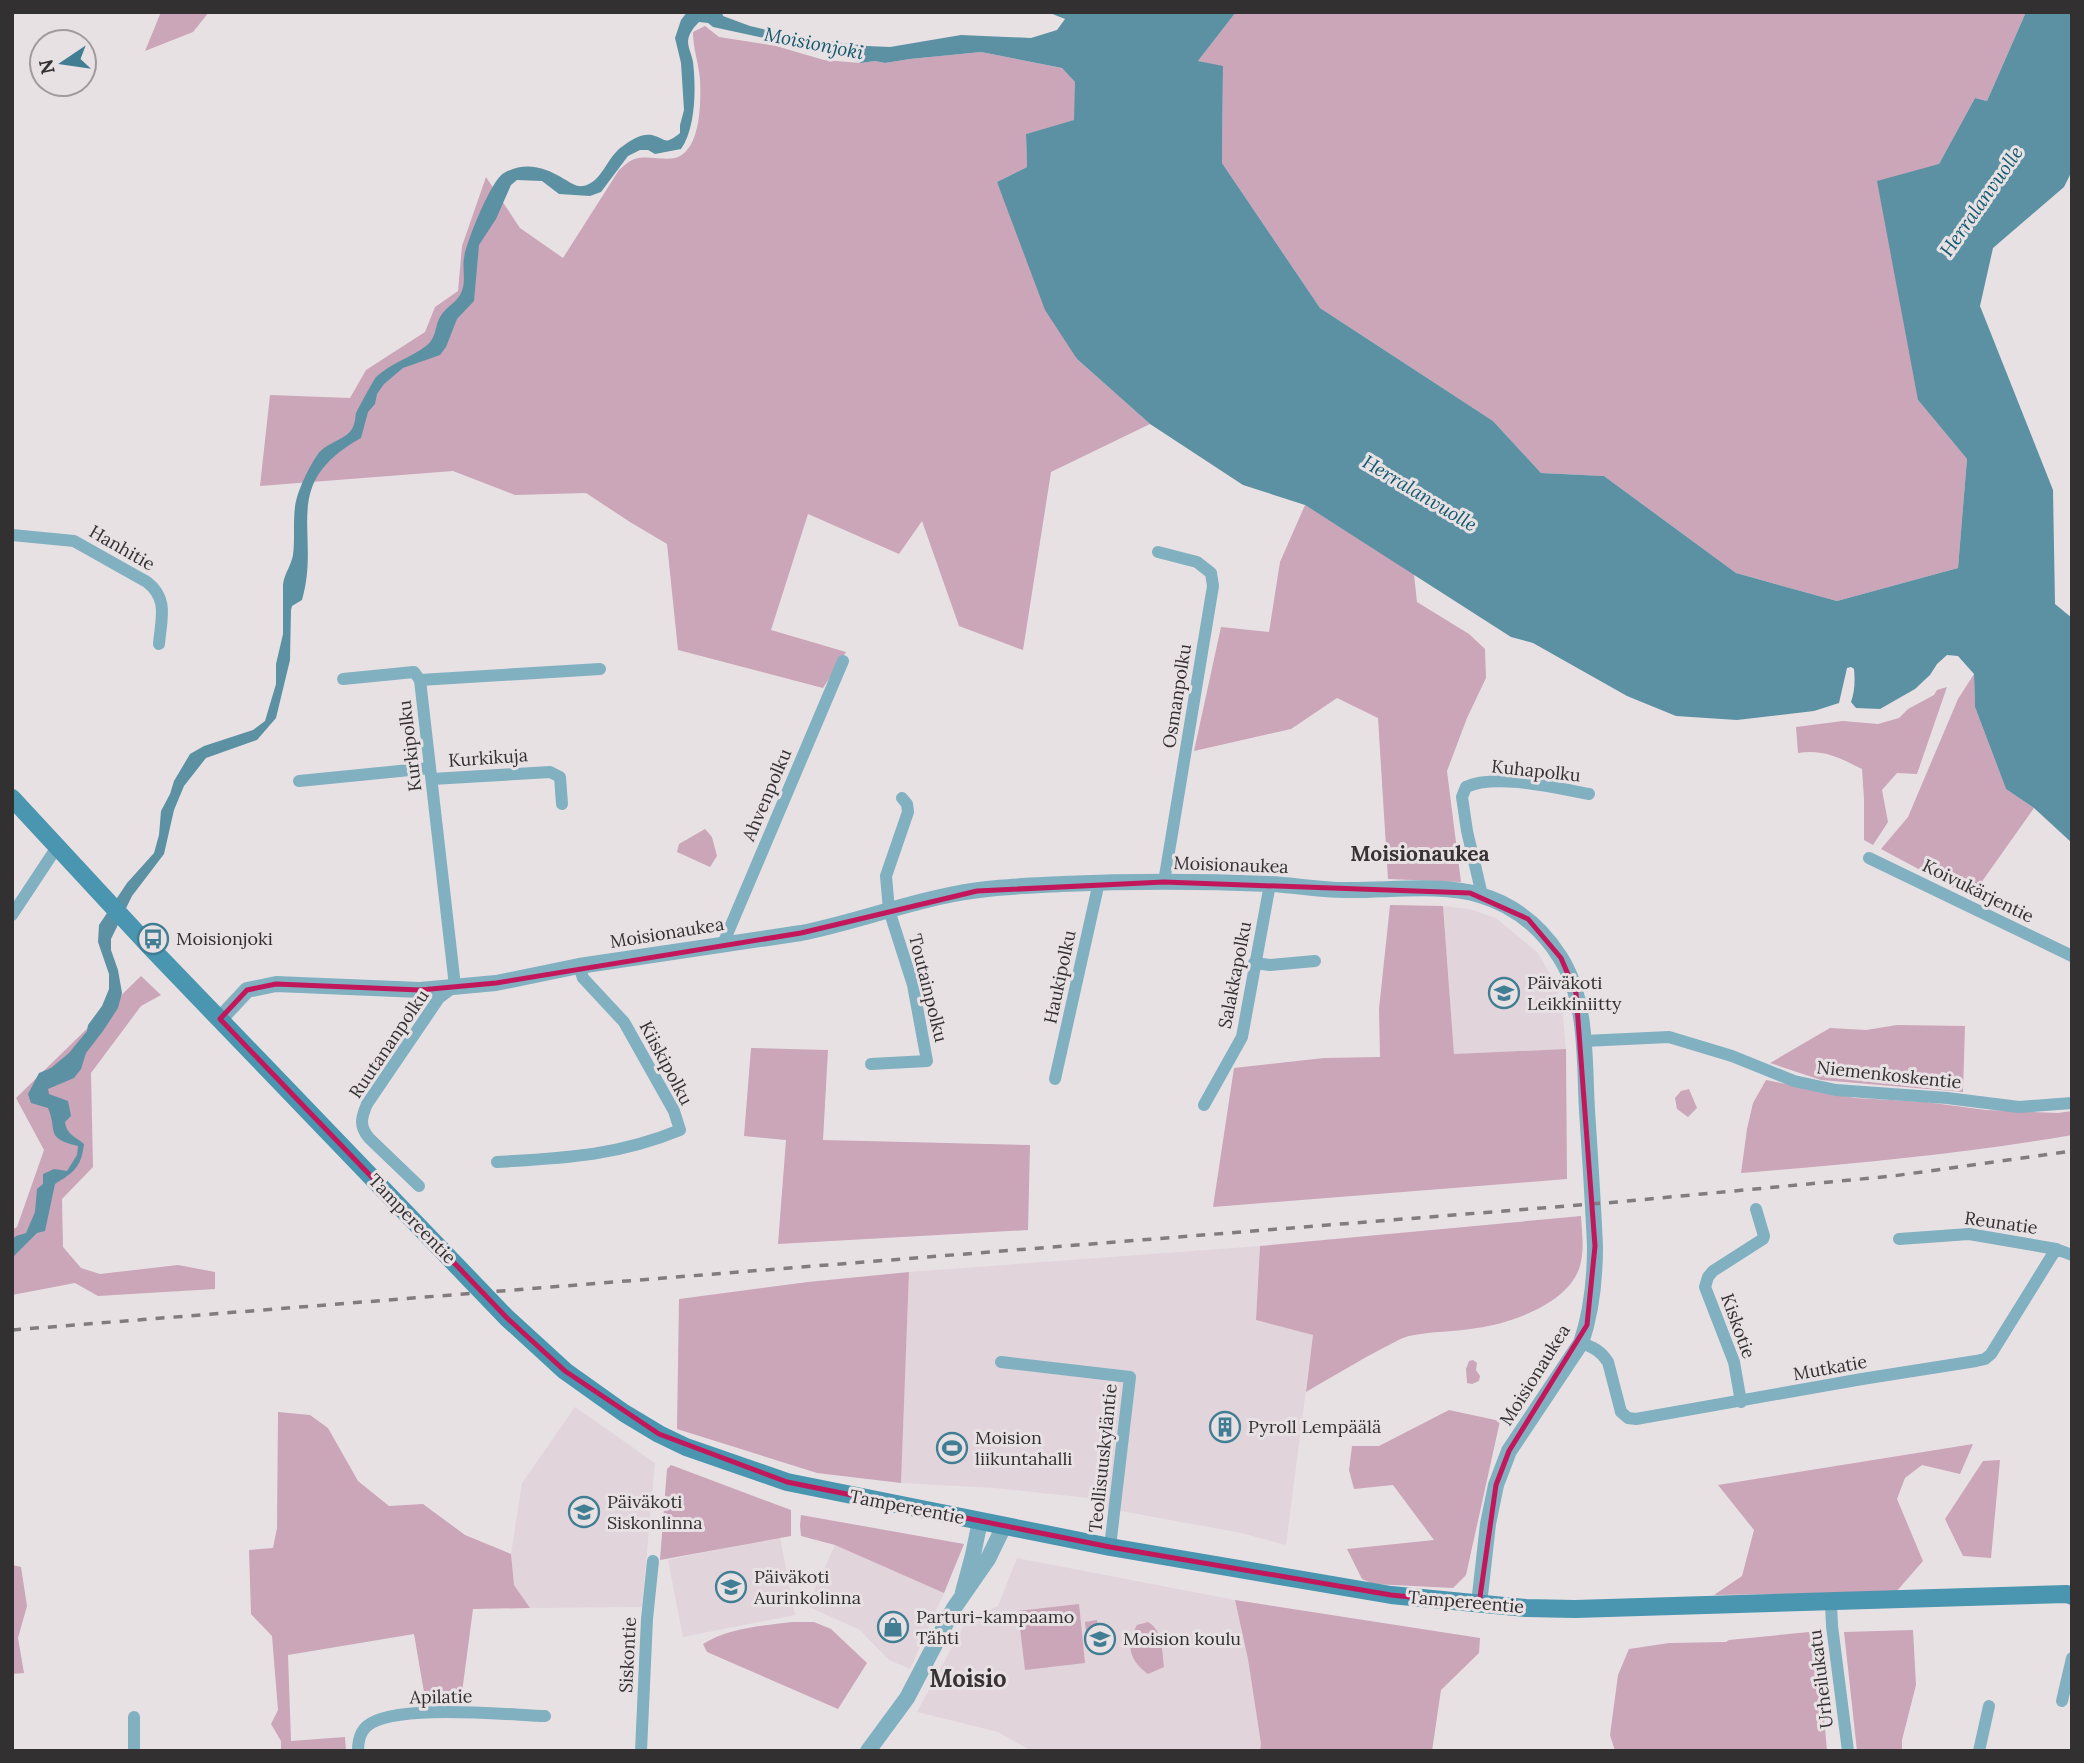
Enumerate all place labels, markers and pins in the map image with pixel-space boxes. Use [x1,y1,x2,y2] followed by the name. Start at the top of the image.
[136,922,170,956] bus stop icon: Moisionjoki
[176,927,273,950] place label: Moisionjoki
[1527,971,1622,1015] place label: Päiväkoti Leikkiniitty
[1487,976,1521,1010] school or university icon: Päiväkoti Leikkiniitty
[1208,1410,1242,1444] building icon: Pyroll Lempäälä
[1248,1415,1381,1438] place label: Pyroll Lempäälä
[975,1426,1072,1470] place label: Moision liikuntahalli
[935,1431,969,1465] sports icon: Moision liikuntahalli
[607,1490,703,1534] place label: Päiväkoti Siskonlinna
[567,1495,601,1529] school or university icon: Päiväkoti Siskonlinna
[753,1565,861,1609] place label: Päiväkoti Aurinkolinna
[714,1570,748,1604] school or university icon: Päiväkoti Aurinkolinna
[916,1605,1074,1649] place label: Parturi-kampaamo Tähti
[876,1610,910,1644] shop icon: Parturi-kampaamo Tähti
[1083,1622,1117,1656] school or university icon: Moision koulu
[1123,1627,1241,1650] place label: Moision koulu

